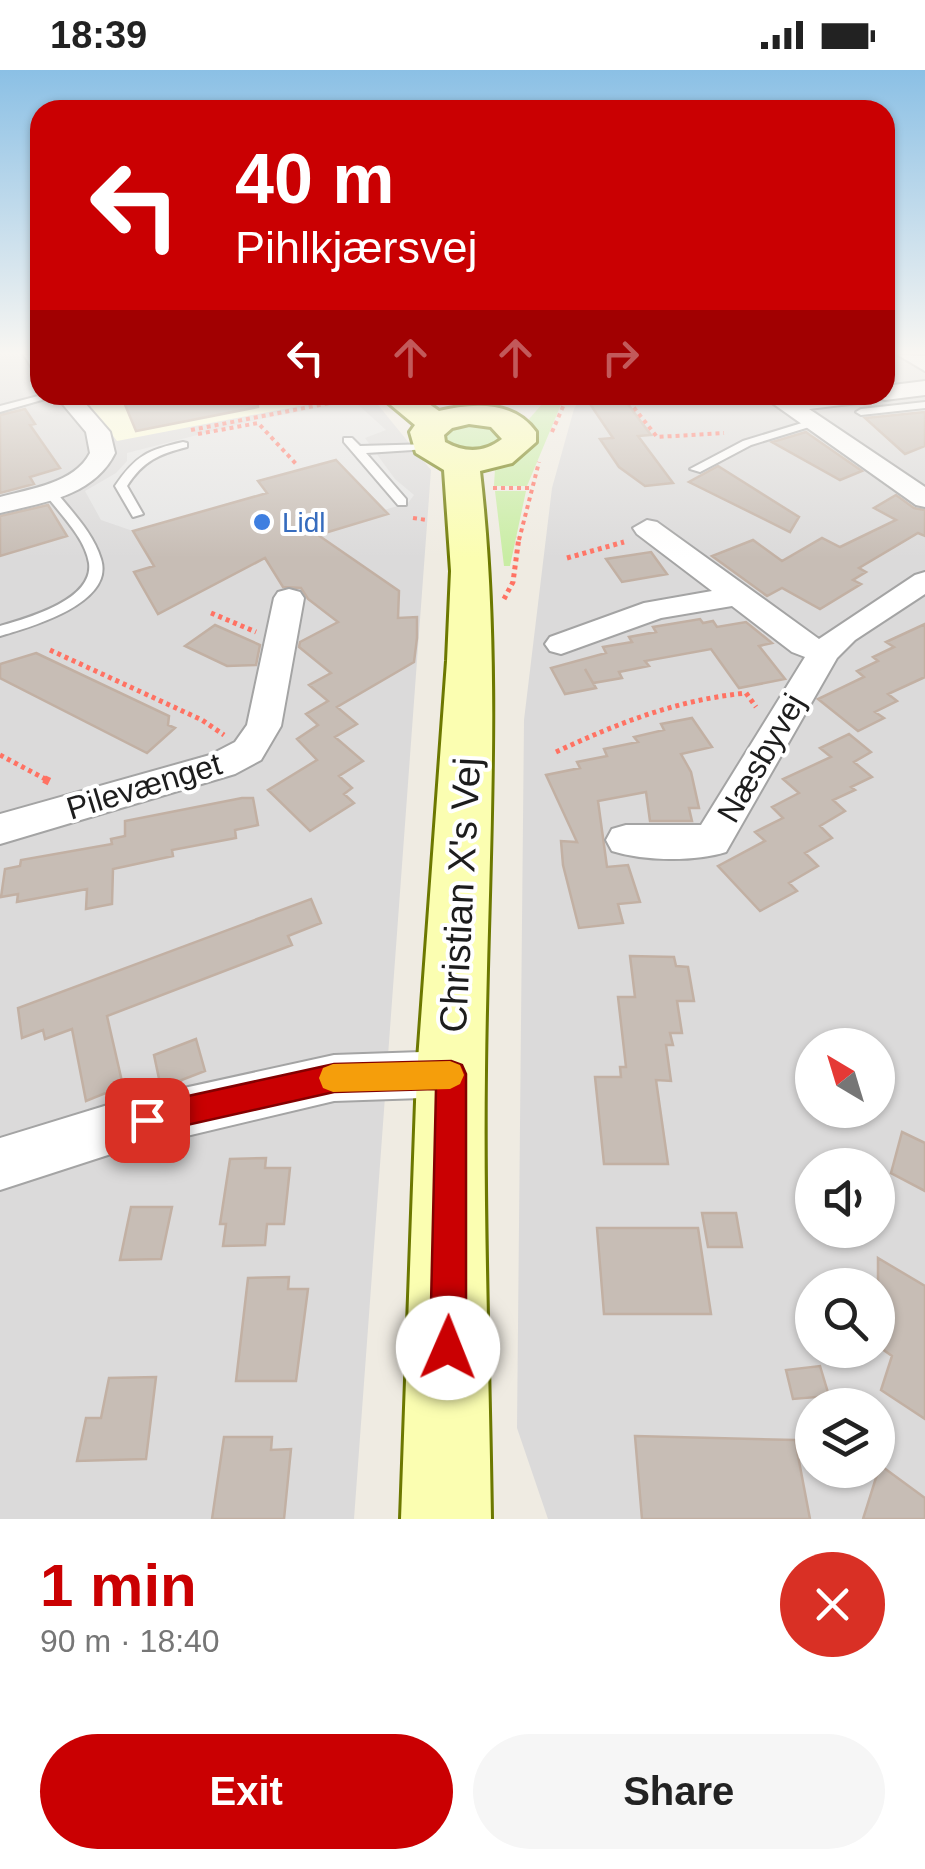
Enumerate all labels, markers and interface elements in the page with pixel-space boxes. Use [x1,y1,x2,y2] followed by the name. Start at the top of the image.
[50,14,147,56] text: 18:39
[70,140,200,270] icon: left
[235,140,395,218] text: 40 m
[235,222,478,273] text: Pihlkjærsvej
[278,330,333,385] icon: left
[383,330,438,385] icon: ahead
[488,330,543,385] icon: ahead
[593,330,648,385] icon: right
[282,507,326,538] place label: Lidl
[251,511,273,533] marker: Lidl
[710,687,812,829] street label: Næsbyvej
[62,745,226,827] street label: Pilevænget
[432,756,488,1034] street label: Christian X's Vej
[795,1028,895,1128] north arrow
[795,1028,895,1488] map controls
[105,1078,190,1163] pin
[120,1093,175,1148] icon: arrive
[795,1148,895,1248] button: sound
[795,1268,895,1368] button: search
[396,1296,500,1400] position arrow
[795,1388,895,1488] button: layers
[40,1552,197,1619] text: 1 min
[780,1552,885,1657] button: close
[40,1623,220,1659] text: 90 m · 18:40
[40,1734,453,1849] button: Exit
[473,1734,885,1849] button: Share

